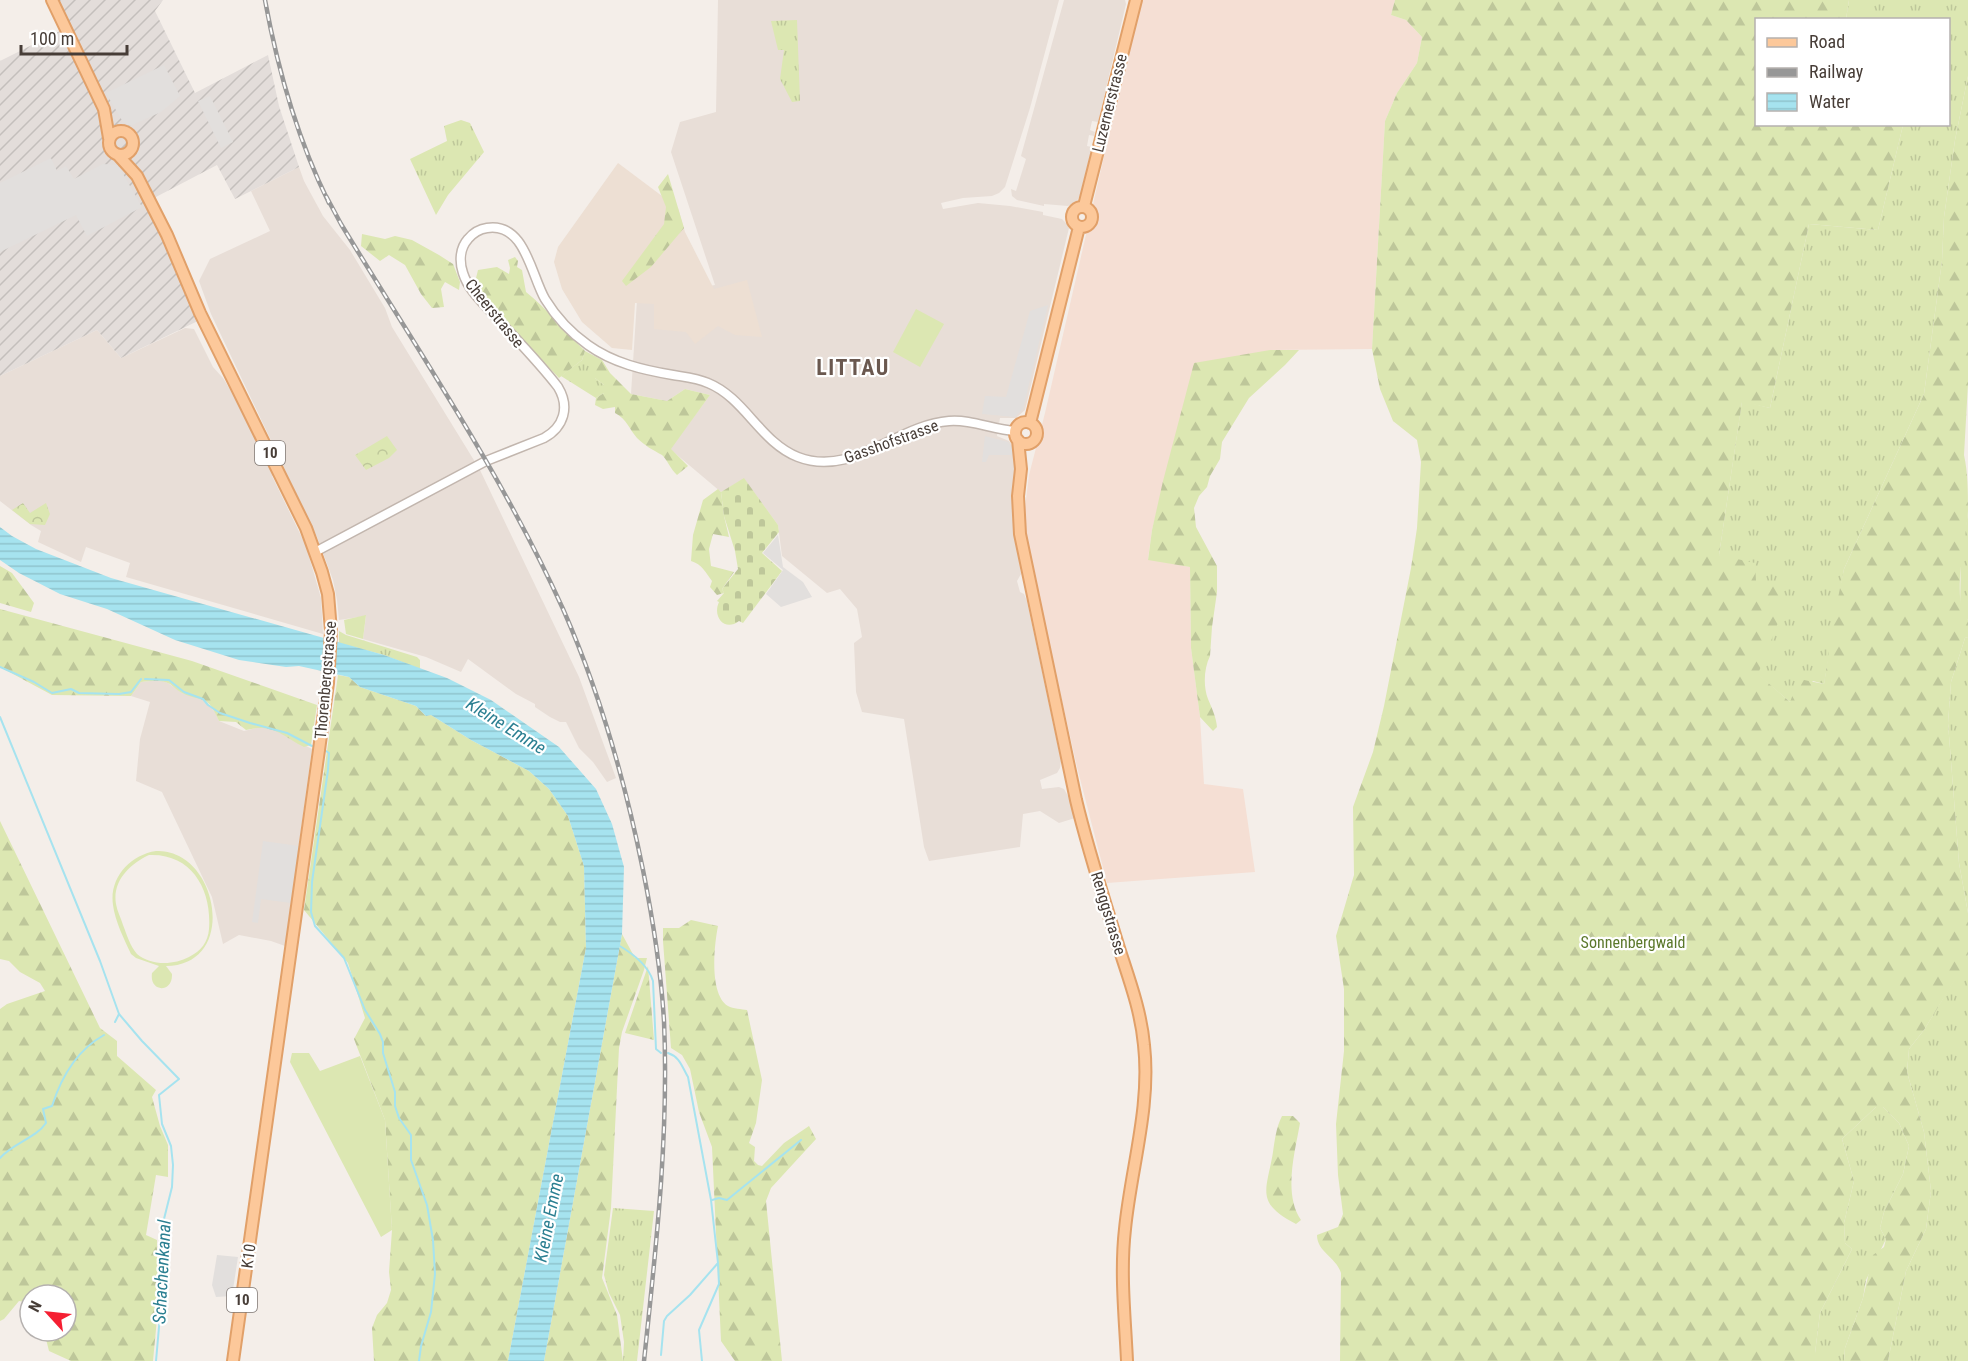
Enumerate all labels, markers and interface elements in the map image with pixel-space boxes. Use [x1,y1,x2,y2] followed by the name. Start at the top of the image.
[21,18,128,56] scale bar
[1755,18,1950,126] legend
[30,28,74,49] text: 100 m
[1809,31,1845,52] text: Road
[1088,52,1131,154] street label: Luzernerstrasse
[1809,61,1864,82] text: Railway
[1809,91,1851,112] text: Water
[461,275,528,352] street label: Cheerstrasse
[816,355,890,380] district label: LITTAU
[841,416,941,467] street label: Gasshofstrasse
[255,441,285,465] road number: 10
[311,620,340,740] street label: Thorenbergstrasse
[463,693,550,758] water label: Kleine Emme
[1087,869,1130,957] street label: Renggstrasse
[1581,933,1685,952] park label: Sonnenbergwald
[530,1172,567,1264] water label: Kleine Emme
[148,1218,175,1325] water label: Schachenkanal
[237,1243,260,1270] street label: K10
[18,1283,78,1343] north arrow
[227,1288,257,1312] road number: 10
[24,1298,46,1315] text: N

